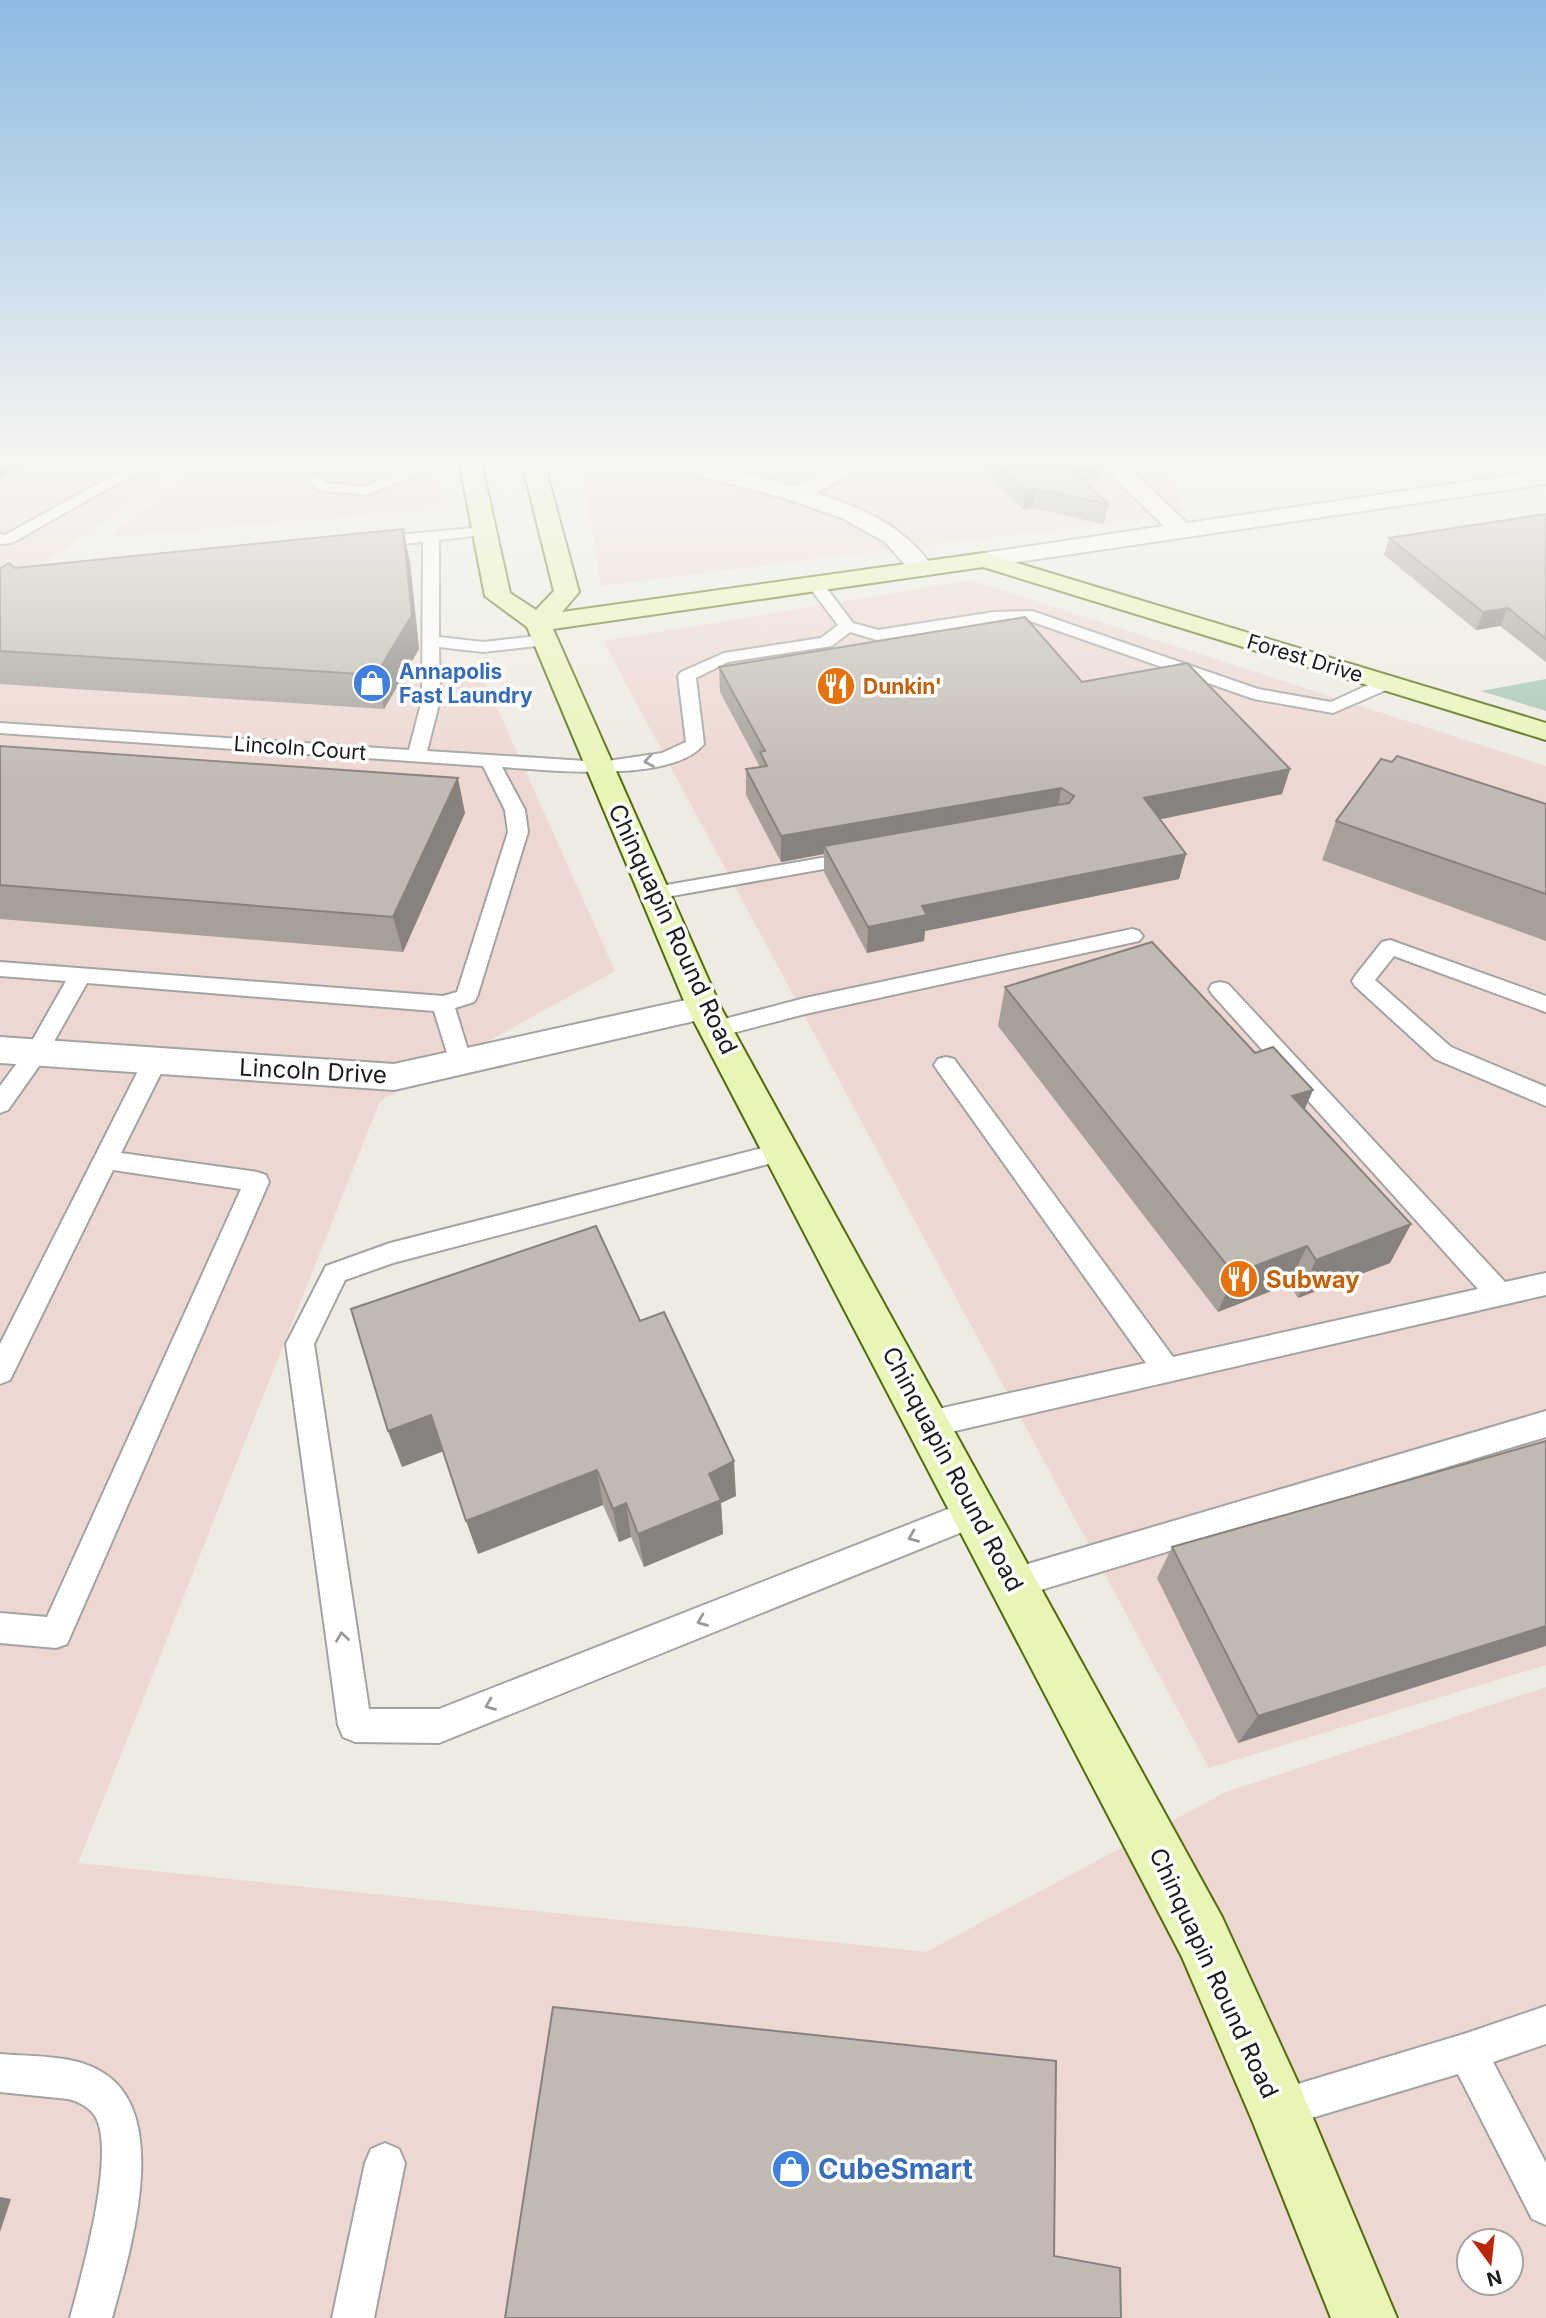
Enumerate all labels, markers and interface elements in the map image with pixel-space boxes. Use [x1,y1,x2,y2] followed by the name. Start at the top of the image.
[1244,629,1366,687] street label: Forest Drive
[399,659,533,708] place label: Annapolis Fast Laundry
[351,662,393,704] shop icon: Annapolis Fast Laundry
[815,665,857,707] restaurant icon: Dunkin'
[863,674,942,699] place label: Dunkin'
[233,731,367,765] street label: Lincoln Court
[643,753,655,768] one-way arrow
[602,799,744,1059] street label: Chinquapin Round Road
[238,1053,388,1089] street label: Lincoln Drive
[1218,1258,1260,1300] restaurant icon: Subway
[1266,1265,1360,1294] place label: Subway
[876,1342,1030,1596] street label: Chinquapin Round Road
[908,1528,920,1542] one-way arrow
[696,1612,708,1626] one-way arrow
[335,1632,350,1643] one-way arrow
[485,1697,497,1711] one-way arrow
[1143,1843,1285,2103] street label: Chinquapin Round Road
[770,2148,812,2190] shop icon: CubeSmart
[818,2152,973,2186] place label: CubeSmart
[1455,2227,1525,2297] north arrow
[1484,2265,1504,2291] text: N

